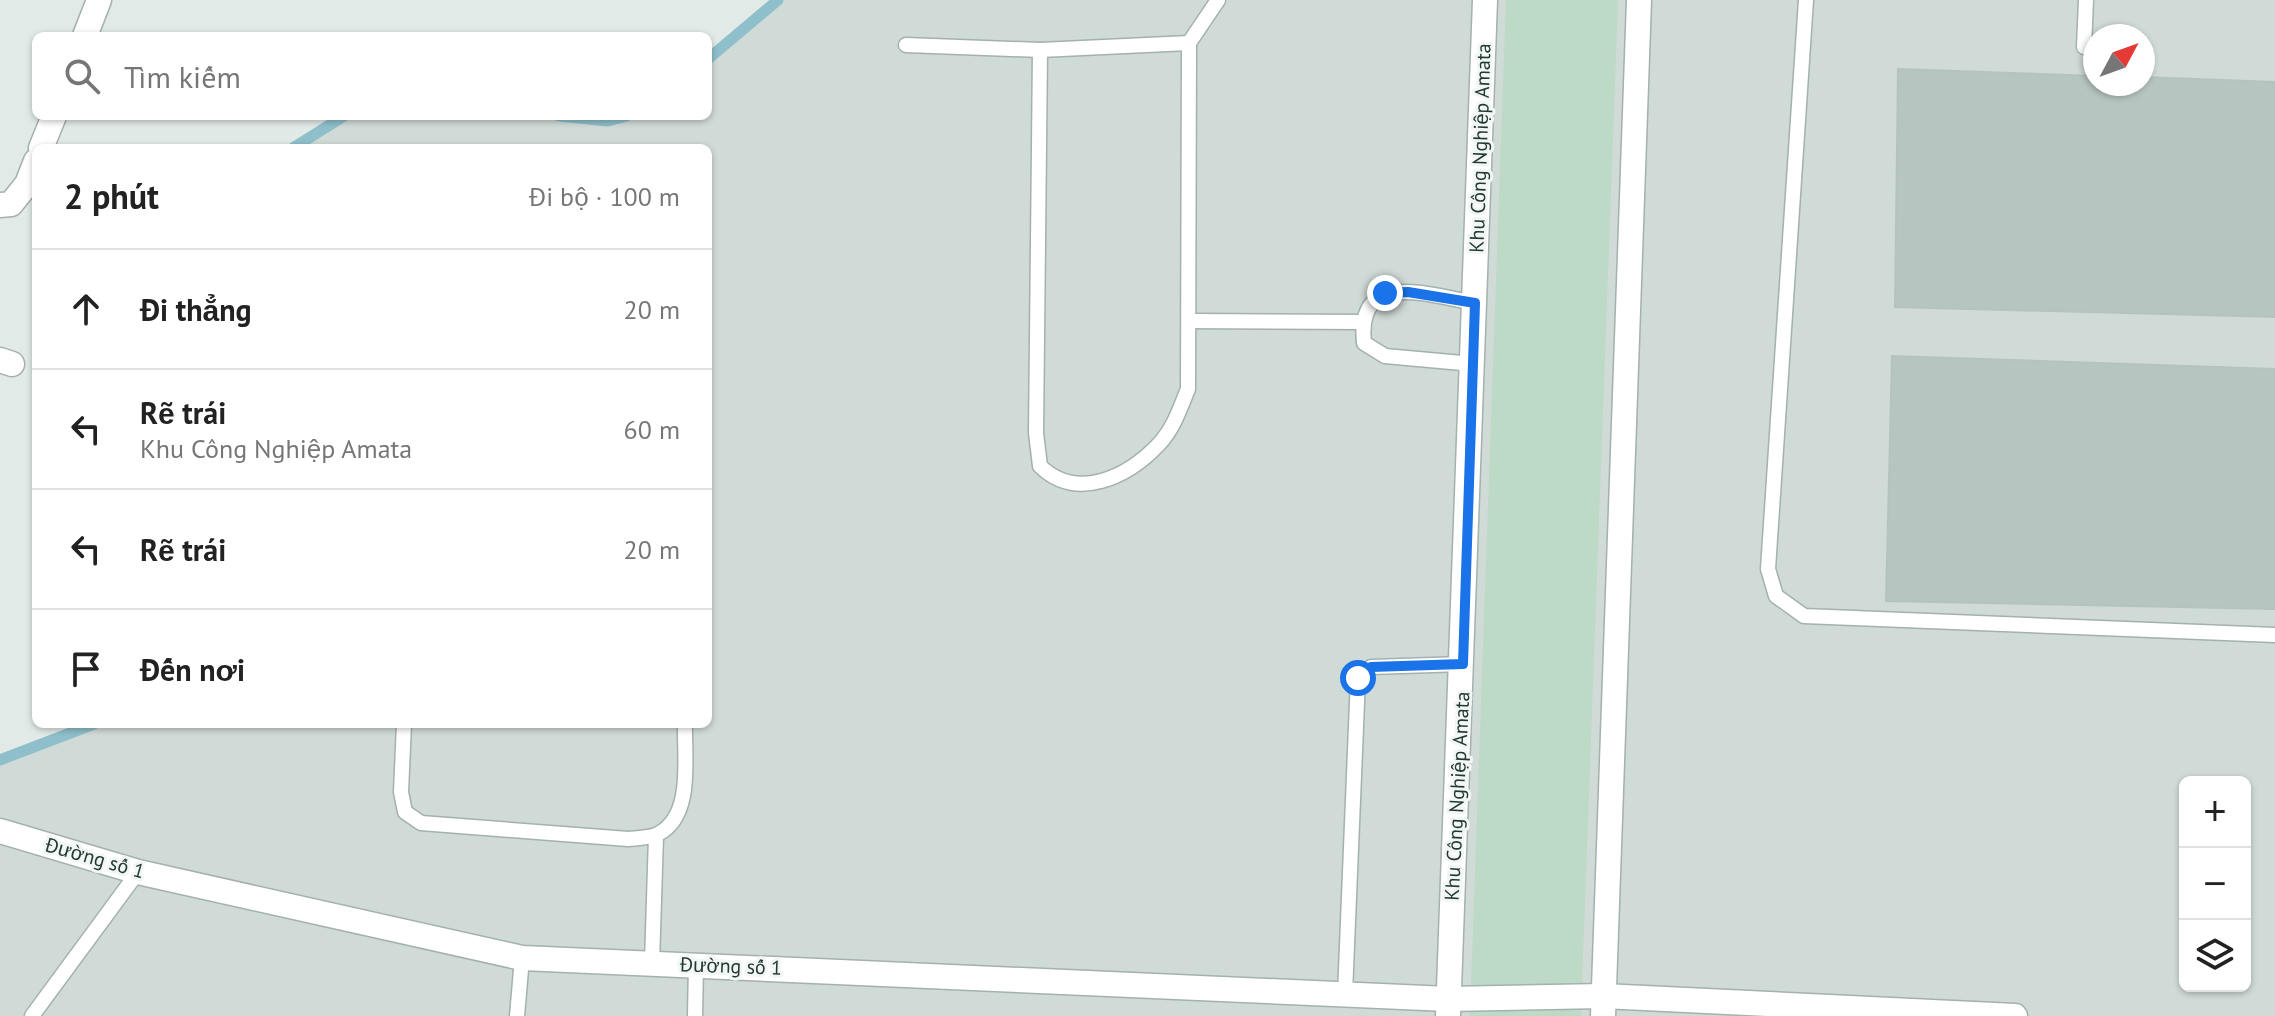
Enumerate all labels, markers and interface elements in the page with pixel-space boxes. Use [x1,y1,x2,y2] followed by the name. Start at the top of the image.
[2083,24,2155,96] north arrow
[32,32,712,120] search box
[1463,43,1497,253] street label: Khu Công Nghiệp Amata
[60,54,104,98] icon: search
[124,57,241,96] text: Tìm kiếm
[64,174,159,218] text: 2 phút
[529,180,680,213] text: Đi bộ · 100 m
[1367,275,1403,311] route end
[64,287,108,331] icon: ahead
[140,290,252,329] text: Đi thẳng
[624,293,680,326] text: 20 m
[140,393,226,432] text: Rẽ trái
[64,407,108,451] icon: left
[624,413,680,446] text: 60 m
[140,432,412,465] text: Khu Công Nghiệp Amata
[64,527,108,571] icon: left
[140,530,226,569] text: Rẽ trái
[624,533,680,566] text: 20 m
[64,647,108,691] icon: arrive
[140,650,245,689] text: Đến nơi
[1340,660,1376,696] route start
[1439,691,1475,901] street label: Khu Công Nghiệp Amata
[2179,776,2251,992] map controls
[2179,776,2251,848] button: +
[41,831,148,885] street label: Đường số 1
[2179,848,2251,920] button: −
[2179,920,2251,992] button: layers
[679,951,782,981] street label: Đường số 1

